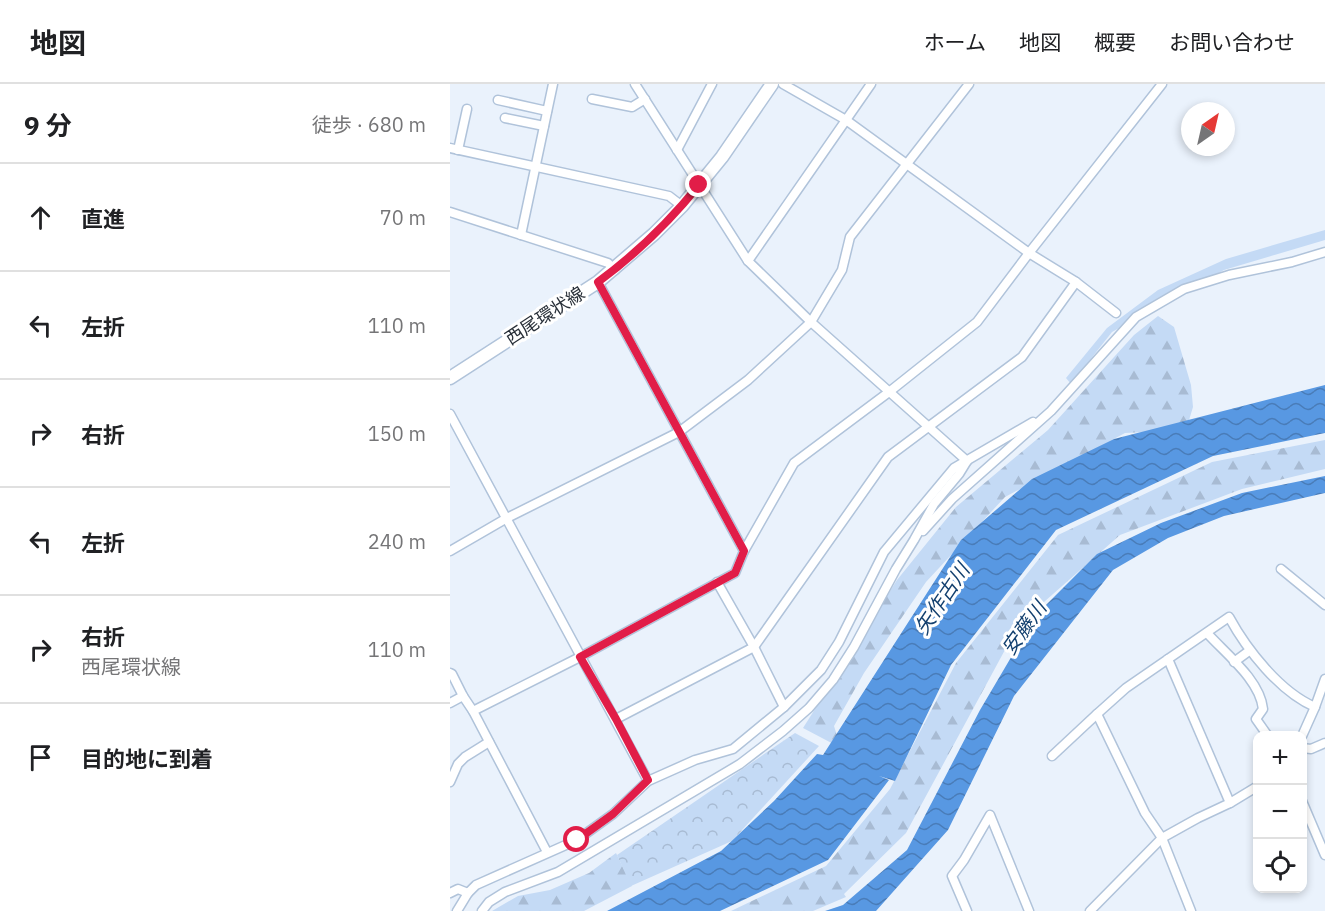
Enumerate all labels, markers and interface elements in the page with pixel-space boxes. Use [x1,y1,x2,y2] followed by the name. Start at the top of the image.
[30,24,86,61] text: 地図
[924,28,986,56] text: ホーム
[1019,28,1061,56] text: 地図
[1094,28,1136,56] text: 概要
[1169,28,1295,56] text: お問い合わせ
[1181,102,1235,156] north arrow
[24,108,72,142] text: 9 分
[312,111,426,138] text: 徒歩 · 680 m
[685,171,711,197] route end
[24,201,57,234] icon: ahead
[81,204,125,233] text: 直進
[380,204,426,231] text: 70 m
[501,281,589,350] street label: 西尾環状線
[24,309,57,342] icon: left
[81,312,125,341] text: 左折
[368,312,426,339] text: 110 m
[24,417,57,450] icon: right
[81,420,125,449] text: 右折
[368,420,426,447] text: 150 m
[24,525,57,558] icon: left
[81,528,125,557] text: 左折
[368,528,426,555] text: 240 m
[908,556,976,639] water label: 矢作古川
[995,594,1053,660] water label: 安藤川
[81,622,125,651] text: 右折
[24,633,57,666] icon: right
[368,636,426,663] text: 110 m
[81,653,181,680] text: 西尾環状線
[1253,731,1307,893] map controls
[1253,731,1307,785] button: +
[24,741,57,774] icon: arrive
[81,744,213,773] text: 目的地に到着
[1253,785,1307,839] button: −
[563,826,589,852] route start
[1253,839,1307,893] button: locate

